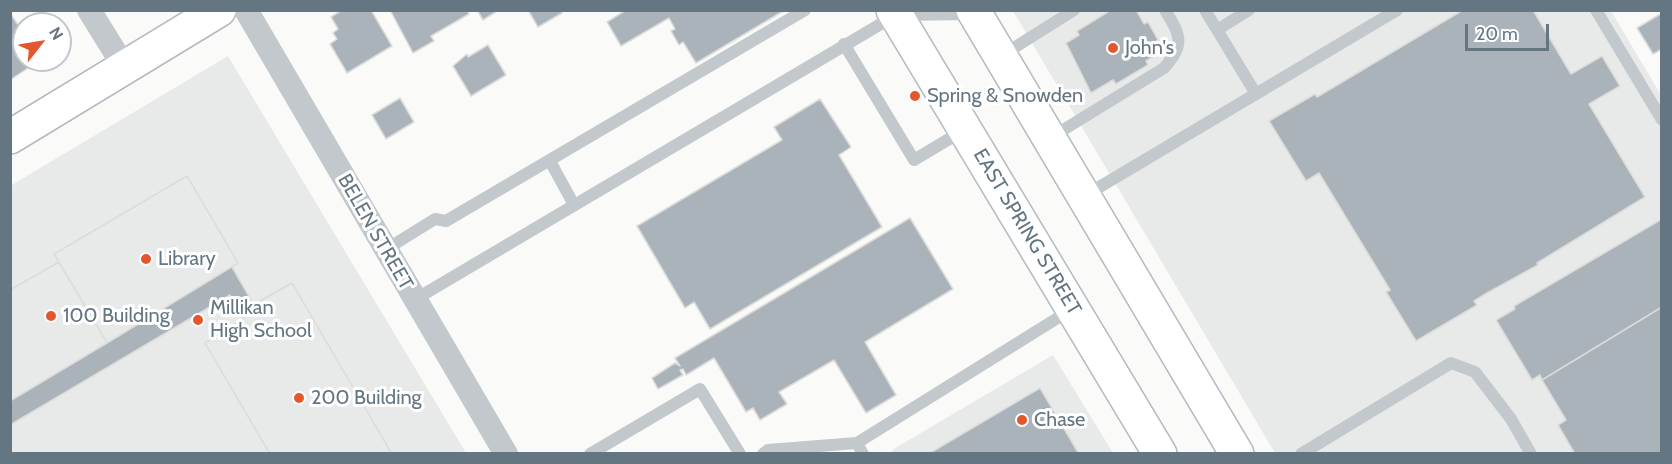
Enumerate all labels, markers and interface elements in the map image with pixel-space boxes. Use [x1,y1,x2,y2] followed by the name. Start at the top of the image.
[12,12,72,72] north arrow
[1468,12,1552,50] scale bar
[1476,23,1518,45] text: 20 m
[45,24,67,43] text: N
[1125,36,1174,60] place label: John's
[1106,41,1120,55] marker: John's
[927,84,1083,108] place label: Spring & Snowden
[908,89,922,103] marker: Spring & Snowden
[968,144,1086,320] street label: EAST SPRING STREET
[332,170,418,294] street label: BELEN STREET
[158,247,216,271] place label: Library
[139,252,153,266] marker: Library
[210,296,312,343] place label: Millikan High School
[63,304,170,328] place label: 100 Building
[44,309,58,323] marker: 100 Building
[191,313,205,327] marker: Millikan High School
[311,386,422,410] place label: 200 Building
[292,391,306,405] marker: 200 Building
[1034,408,1085,432] place label: Chase
[1015,413,1029,427] marker: Chase

